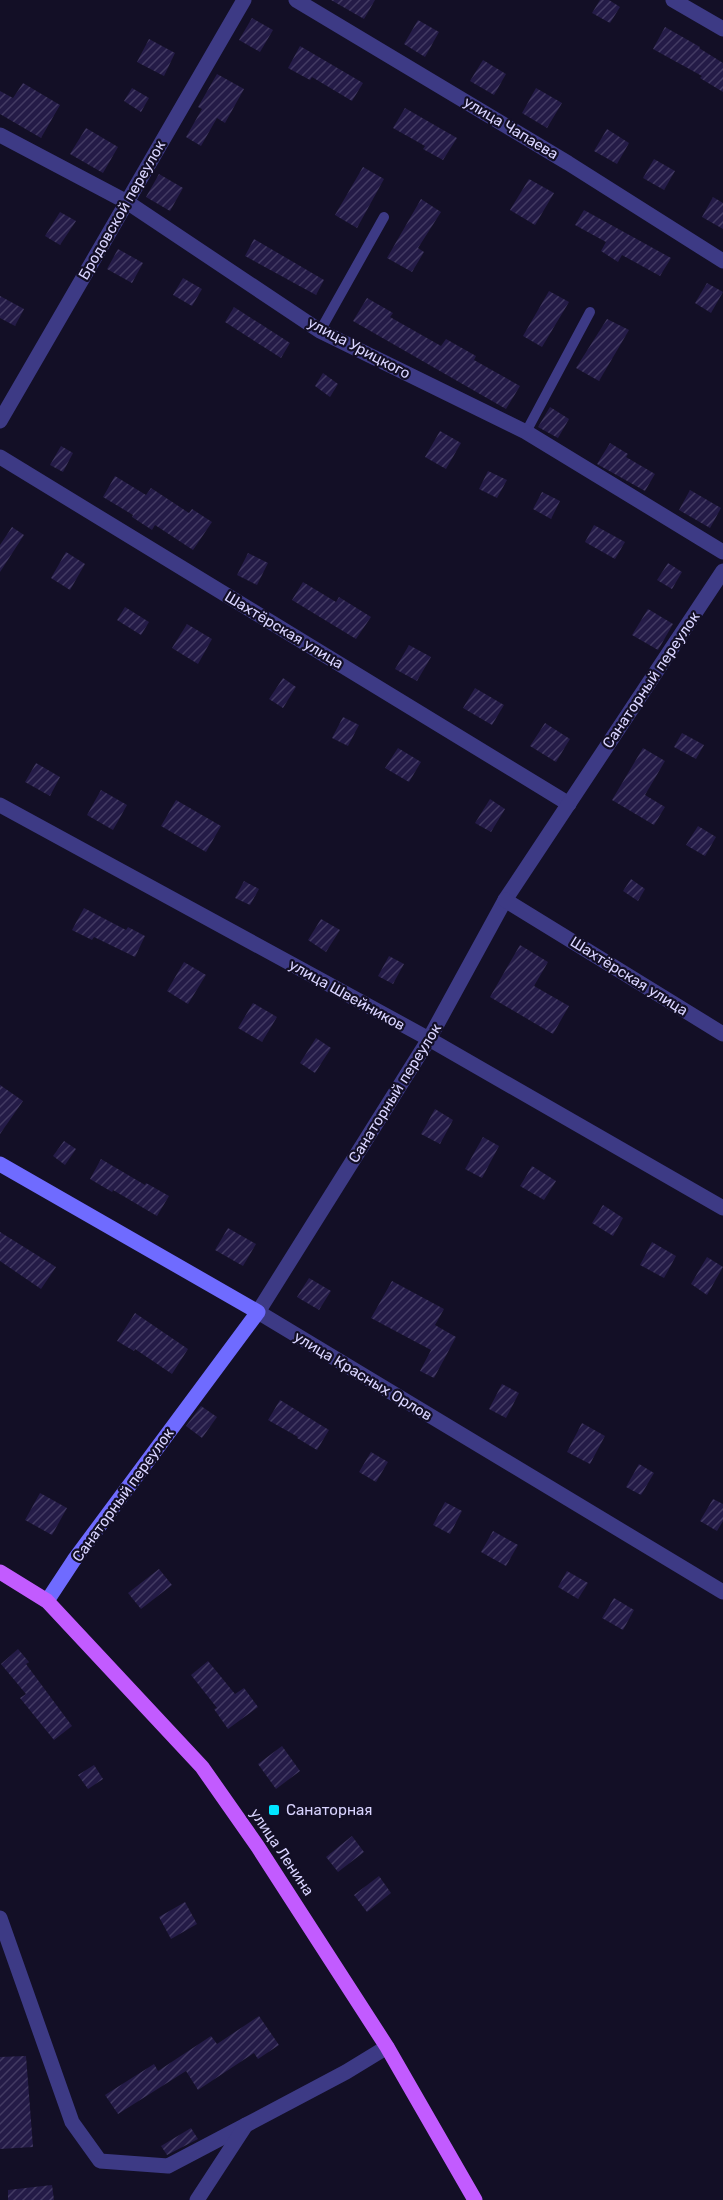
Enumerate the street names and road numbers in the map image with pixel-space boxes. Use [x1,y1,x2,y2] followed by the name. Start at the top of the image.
[460,93,562,163] street label: улица Чапаева
[75,137,169,283] street label: Бродовской переулок
[305,313,413,383] street label: улица Урицкого
[221,587,347,673] street label: Шахтёрская улица
[599,608,703,752] street label: Санаторный переулок
[567,933,691,1019] street label: Шахтёрская улица
[286,956,408,1034] street label: улица Швейников
[345,1020,445,1166] street label: Санаторный переулок
[291,1328,435,1424] street label: улица Красных Орлов
[68,1425,178,1565] street label: Санаторный переулок
[246,1805,318,1899] street label: улица Ленина

